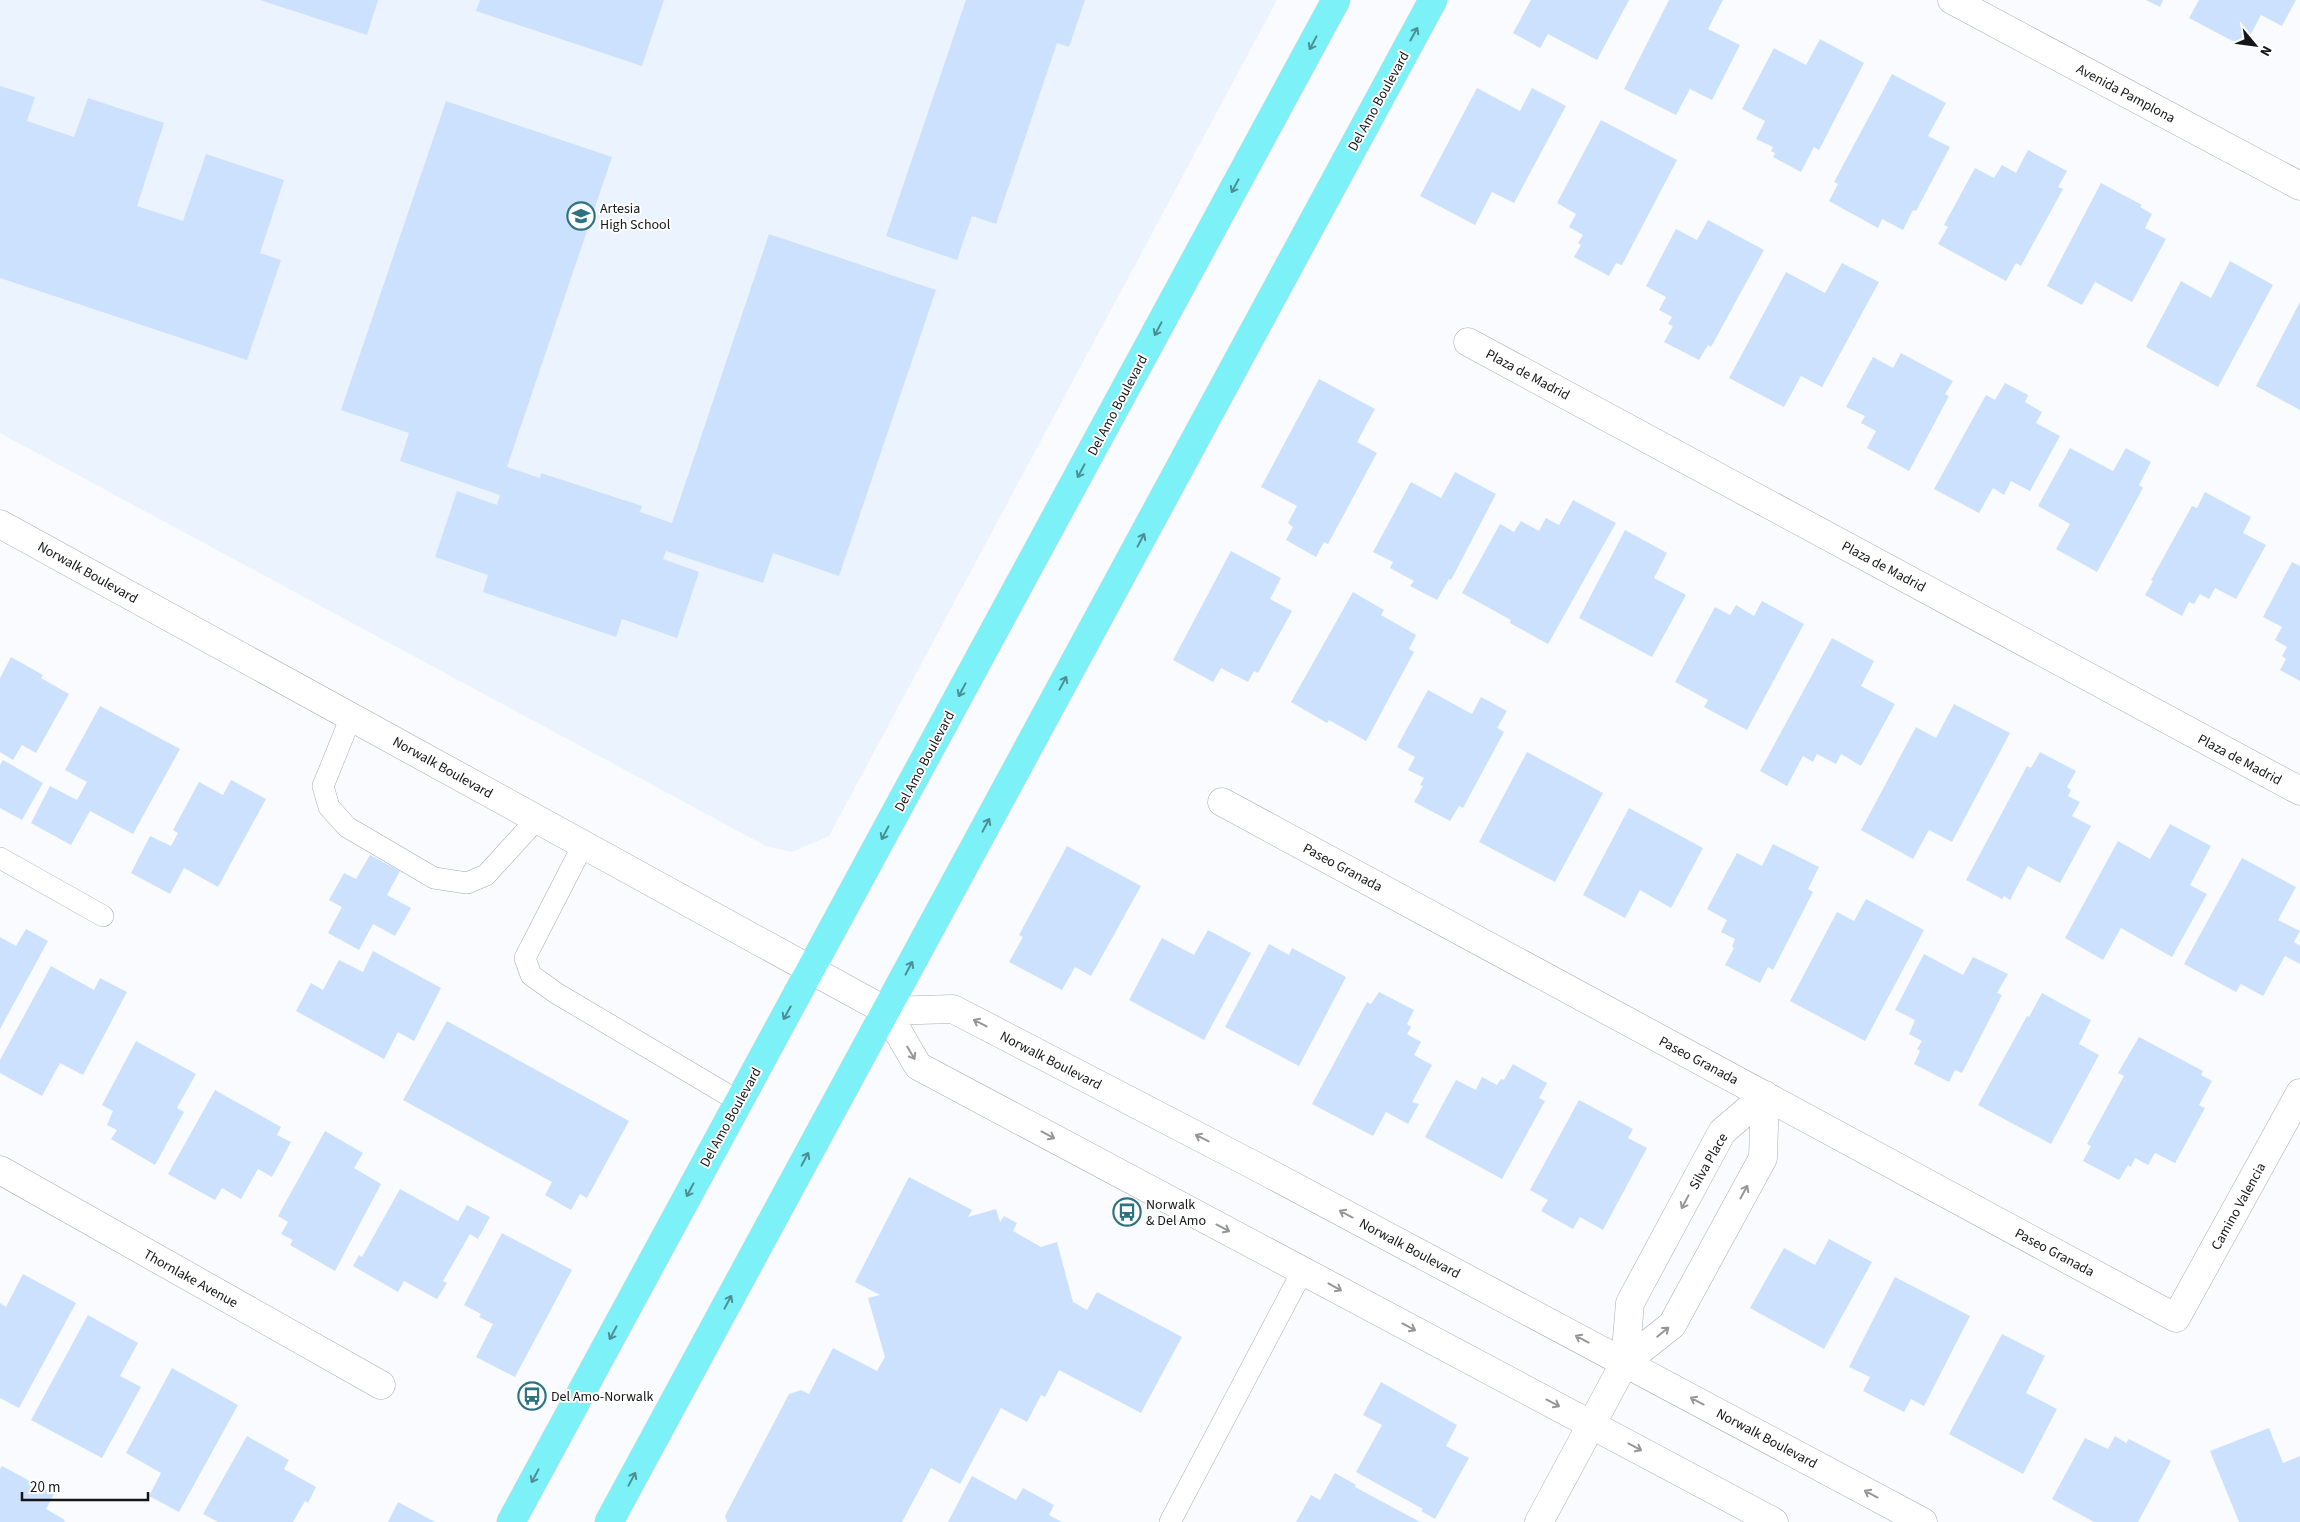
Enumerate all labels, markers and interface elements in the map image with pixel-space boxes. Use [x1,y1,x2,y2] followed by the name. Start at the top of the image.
[2230,20,2280,70] north arrow
[1409,27,1419,42] one-way arrow
[1308,35,1317,50] one-way arrow
[2254,42,2276,60] text: N
[1343,48,1415,155] street label: Del Amo Boulevard
[2073,59,2178,128] street label: Avenida Pamplona
[1230,178,1240,192] one-way arrow
[600,199,671,235] place label: Artesia High School
[566,201,596,231] school or university icon: Artesia High School
[1153,321,1163,336] one-way arrow
[1482,344,1573,405] street label: Plaza de Madrid
[1083,352,1153,459] street label: Del Amo Boulevard
[1075,464,1085,478] one-way arrow
[1136,533,1146,547] one-way arrow
[1838,536,1929,597] street label: Plaza de Madrid
[34,537,141,609] street label: Norwalk Boulevard
[1059,676,1069,690] one-way arrow
[957,682,966,697] one-way arrow
[890,708,960,815] street label: Del Amo Boulevard
[2194,729,2285,790] street label: Plaza de Madrid
[389,732,496,804] street label: Norwalk Boulevard
[981,818,991,833] one-way arrow
[880,825,890,840] one-way arrow
[1299,839,1386,897] street label: Paseo Granada
[904,961,914,976] one-way arrow
[782,1006,792,1020] one-way arrow
[973,1018,988,1028] one-way arrow
[996,1027,1105,1095] street label: Norwalk Boulevard
[1655,1032,1742,1090] street label: Paseo Granada
[906,1046,916,1060] one-way arrow
[695,1064,767,1171] street label: Del Amo Boulevard
[1041,1130,1056,1140] one-way arrow
[1685,1130,1733,1193] street label: Silva Place
[1195,1133,1210,1143] one-way arrow
[801,1152,810,1167] one-way arrow
[2207,1159,2271,1254] street label: Camino Valencia
[685,1183,695,1198] one-way arrow
[1740,1185,1750,1199] one-way arrow
[1146,1195,1206,1231] place label: Norwalk & Del Amo
[1679,1195,1689,1209] one-way arrow
[1112,1197,1142,1227] bus stop icon: Norwalk & Del Amo
[1339,1209,1354,1219] one-way arrow
[1355,1214,1464,1284] street label: Norwalk Boulevard
[1215,1224,1230,1233] one-way arrow
[2011,1224,2098,1282] street label: Paseo Granada
[140,1245,242,1313] street label: Thornlake Avenue
[1327,1282,1342,1292] one-way arrow
[724,1295,733,1310] one-way arrow
[1401,1323,1416,1332] one-way arrow
[608,1326,618,1341] one-way arrow
[1657,1326,1670,1337] one-way arrow
[1576,1334,1590,1344] one-way arrow
[517,1381,547,1411] bus stop icon: Del Amo-Norwalk
[551,1387,653,1407] place label: Del Amo-Norwalk
[1690,1396,1705,1405] one-way arrow
[1545,1398,1560,1408] one-way arrow
[1712,1404,1821,1474] street label: Norwalk Boulevard
[1627,1443,1642,1452] one-way arrow
[530,1468,540,1483] one-way arrow
[22,1470,149,1502] scale bar
[628,1472,637,1487] one-way arrow
[30,1477,60,1498] text: 20 m
[1864,1489,1879,1498] one-way arrow

